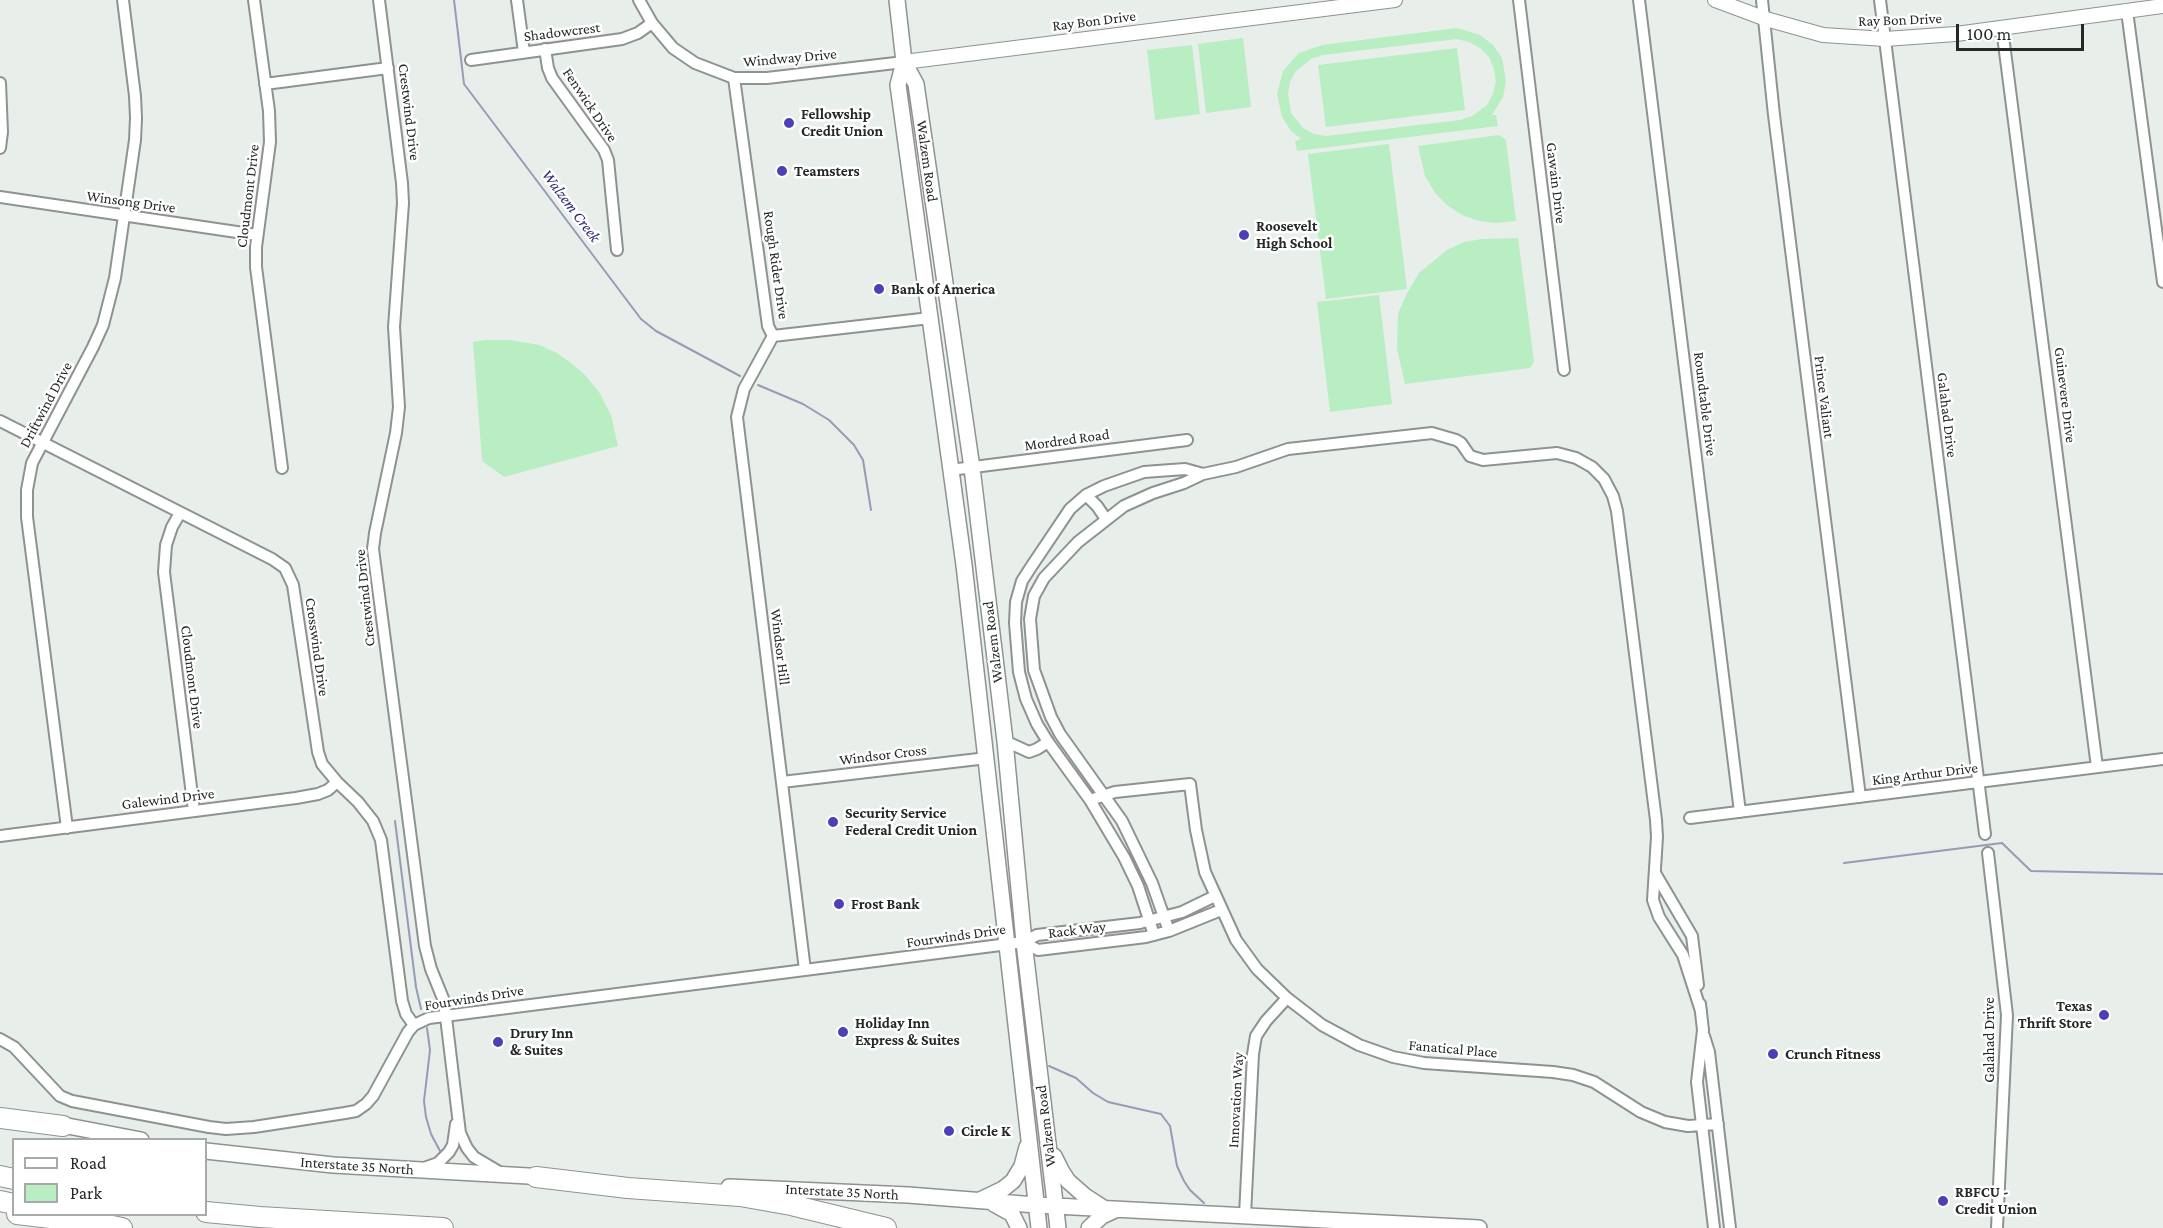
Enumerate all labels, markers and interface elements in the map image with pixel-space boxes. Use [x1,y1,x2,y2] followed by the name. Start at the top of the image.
[1051,7,1137,35] street label: Ray Bon Drive
[1858,10,1942,30] street label: Ray Bon Drive
[1959,12,2086,50] scale bar
[523,18,601,46] street label: Shadowcrest
[1967,24,2011,44] text: 100 m
[743,45,837,71] street label: Windway Drive
[394,62,424,162] street label: Crestwind Drive
[559,65,621,145] street label: Fenwick Drive
[801,105,883,140] place label: Fellowship Credit Union
[782,116,796,130] marker: Fellowship Credit Union
[912,119,942,203] street label: Walzem Road
[1542,141,1570,225] street label: Gawain Drive
[233,143,263,249] street label: Cloudmont Drive
[794,162,860,180] place label: Teamsters
[775,164,789,178] marker: Teamsters
[537,166,605,246] water label: Walzem Creek
[85,187,177,217] street label: Winsong Drive
[759,210,793,320] street label: Rough Rider Drive
[1256,217,1332,252] place label: Roosevelt High School
[1237,228,1251,242] marker: Roosevelt High School
[891,280,995,298] place label: Bank of America
[872,282,886,296] marker: Bank of America
[2050,346,2080,444] street label: Guinevere Drive
[1690,351,1720,457] street label: Roundtable Drive
[1810,355,1838,439] street label: Prince Valiant
[16,359,76,451] street label: Driftwind Drive
[1933,371,1961,459] street label: Galahad Drive
[1023,425,1111,455] street label: Mordred Road
[351,549,379,647] street label: Crestwind Drive
[301,597,333,697] street label: Crosswind Drive
[979,600,1007,684] street label: Walzem Road
[766,608,794,686] street label: Windsor Hill
[177,624,207,730] street label: Cloudmont Drive
[838,741,928,769] street label: Windsor Cross
[1871,759,1979,789] street label: King Arthur Drive
[121,784,215,814] street label: Galewind Drive
[845,804,977,839] place label: Security Service Federal Credit Union
[826,815,840,829] marker: Security Service Federal Credit Union
[851,895,919,913] place label: Frost Bank
[832,897,846,911] marker: Frost Bank
[1047,918,1107,942] street label: Rack Way
[905,920,1007,952] street label: Fourwinds Drive
[423,981,525,1015] street label: Fourwinds Drive
[1980,997,1998,1083] street label: Galahad Drive
[2018,997,2092,1032] place label: Texas Thrift Store
[2097,1008,2111,1022] marker: Texas Thrift Store
[855,1014,960,1049] place label: Holiday Inn Express & Suites
[510,1024,573,1059] place label: Drury Inn & Suites
[836,1025,850,1039] marker: Holiday Inn Express & Suites
[491,1035,505,1049] marker: Drury Inn & Suites
[1408,1036,1498,1062] street label: Fanatical Place
[1785,1045,1881,1063] place label: Crunch Fitness
[1766,1047,1780,1061] marker: Crunch Fitness
[1225,1052,1247,1148] street label: Innovation Way
[1032,1084,1060,1168] street label: Walzem Road
[961,1122,1011,1140] place label: Circle K
[942,1124,956,1138] marker: Circle K
[12,1138,207,1216] legend
[70,1153,107,1173] text: Road
[300,1153,414,1179] street label: Interstate 35 North
[785,1180,899,1204] street label: Interstate 35 North
[70,1183,102,1203] text: Park
[1955,1183,2037,1218] place label: RBFCU - Credit Union
[1936,1194,1950,1208] marker: RBFCU - Credit Union

